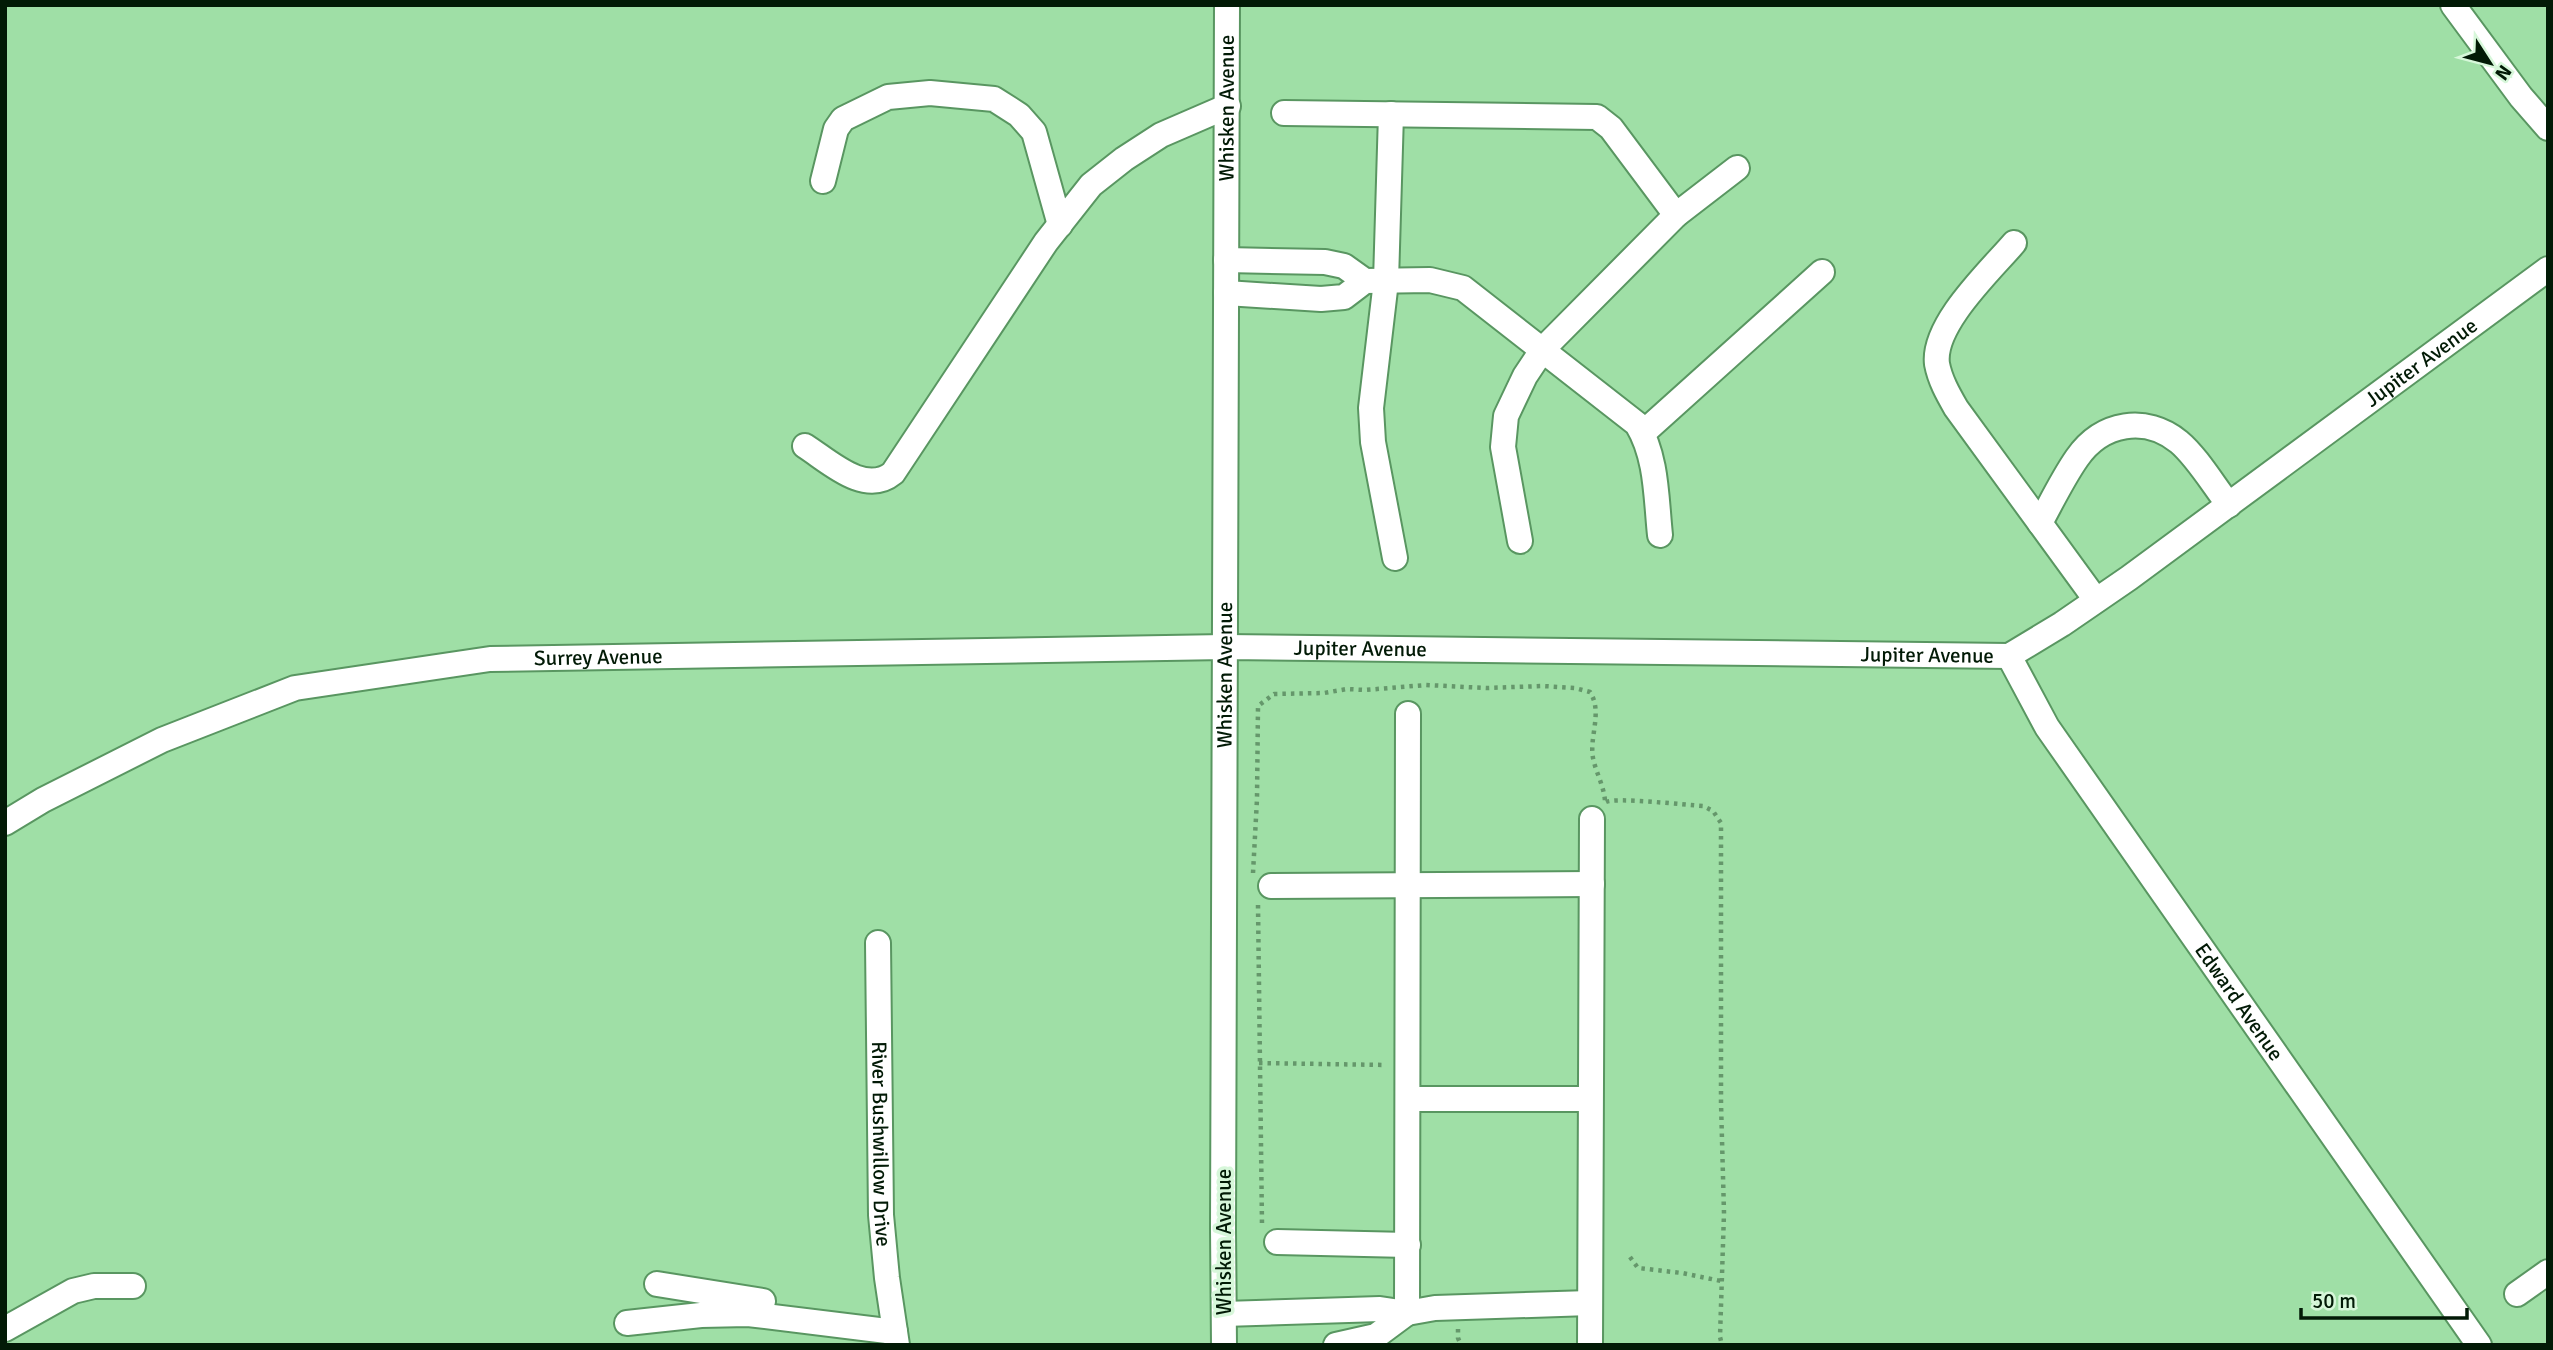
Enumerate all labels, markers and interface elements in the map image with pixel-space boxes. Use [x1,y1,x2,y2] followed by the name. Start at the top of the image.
[2455,28,2525,98] north arrow
[1213,35,1240,181] street label: Whisken Avenue
[2489,60,2517,85] text: N
[2360,312,2483,413] street label: Jupiter Avenue
[1212,602,1238,748] street label: Whisken Avenue
[1293,635,1427,662] street label: Jupiter Avenue
[1860,641,1994,669] street label: Jupiter Avenue
[534,643,663,671] street label: Surrey Avenue
[2189,938,2289,1066] street label: Edward Avenue
[866,1041,897,1248] street label: River Bushwillow Drive
[1211,1169,1237,1315] street label: Whisken Avenue
[2301,1276,2467,1320] scale bar
[2312,1288,2356,1314] text: 50 m

